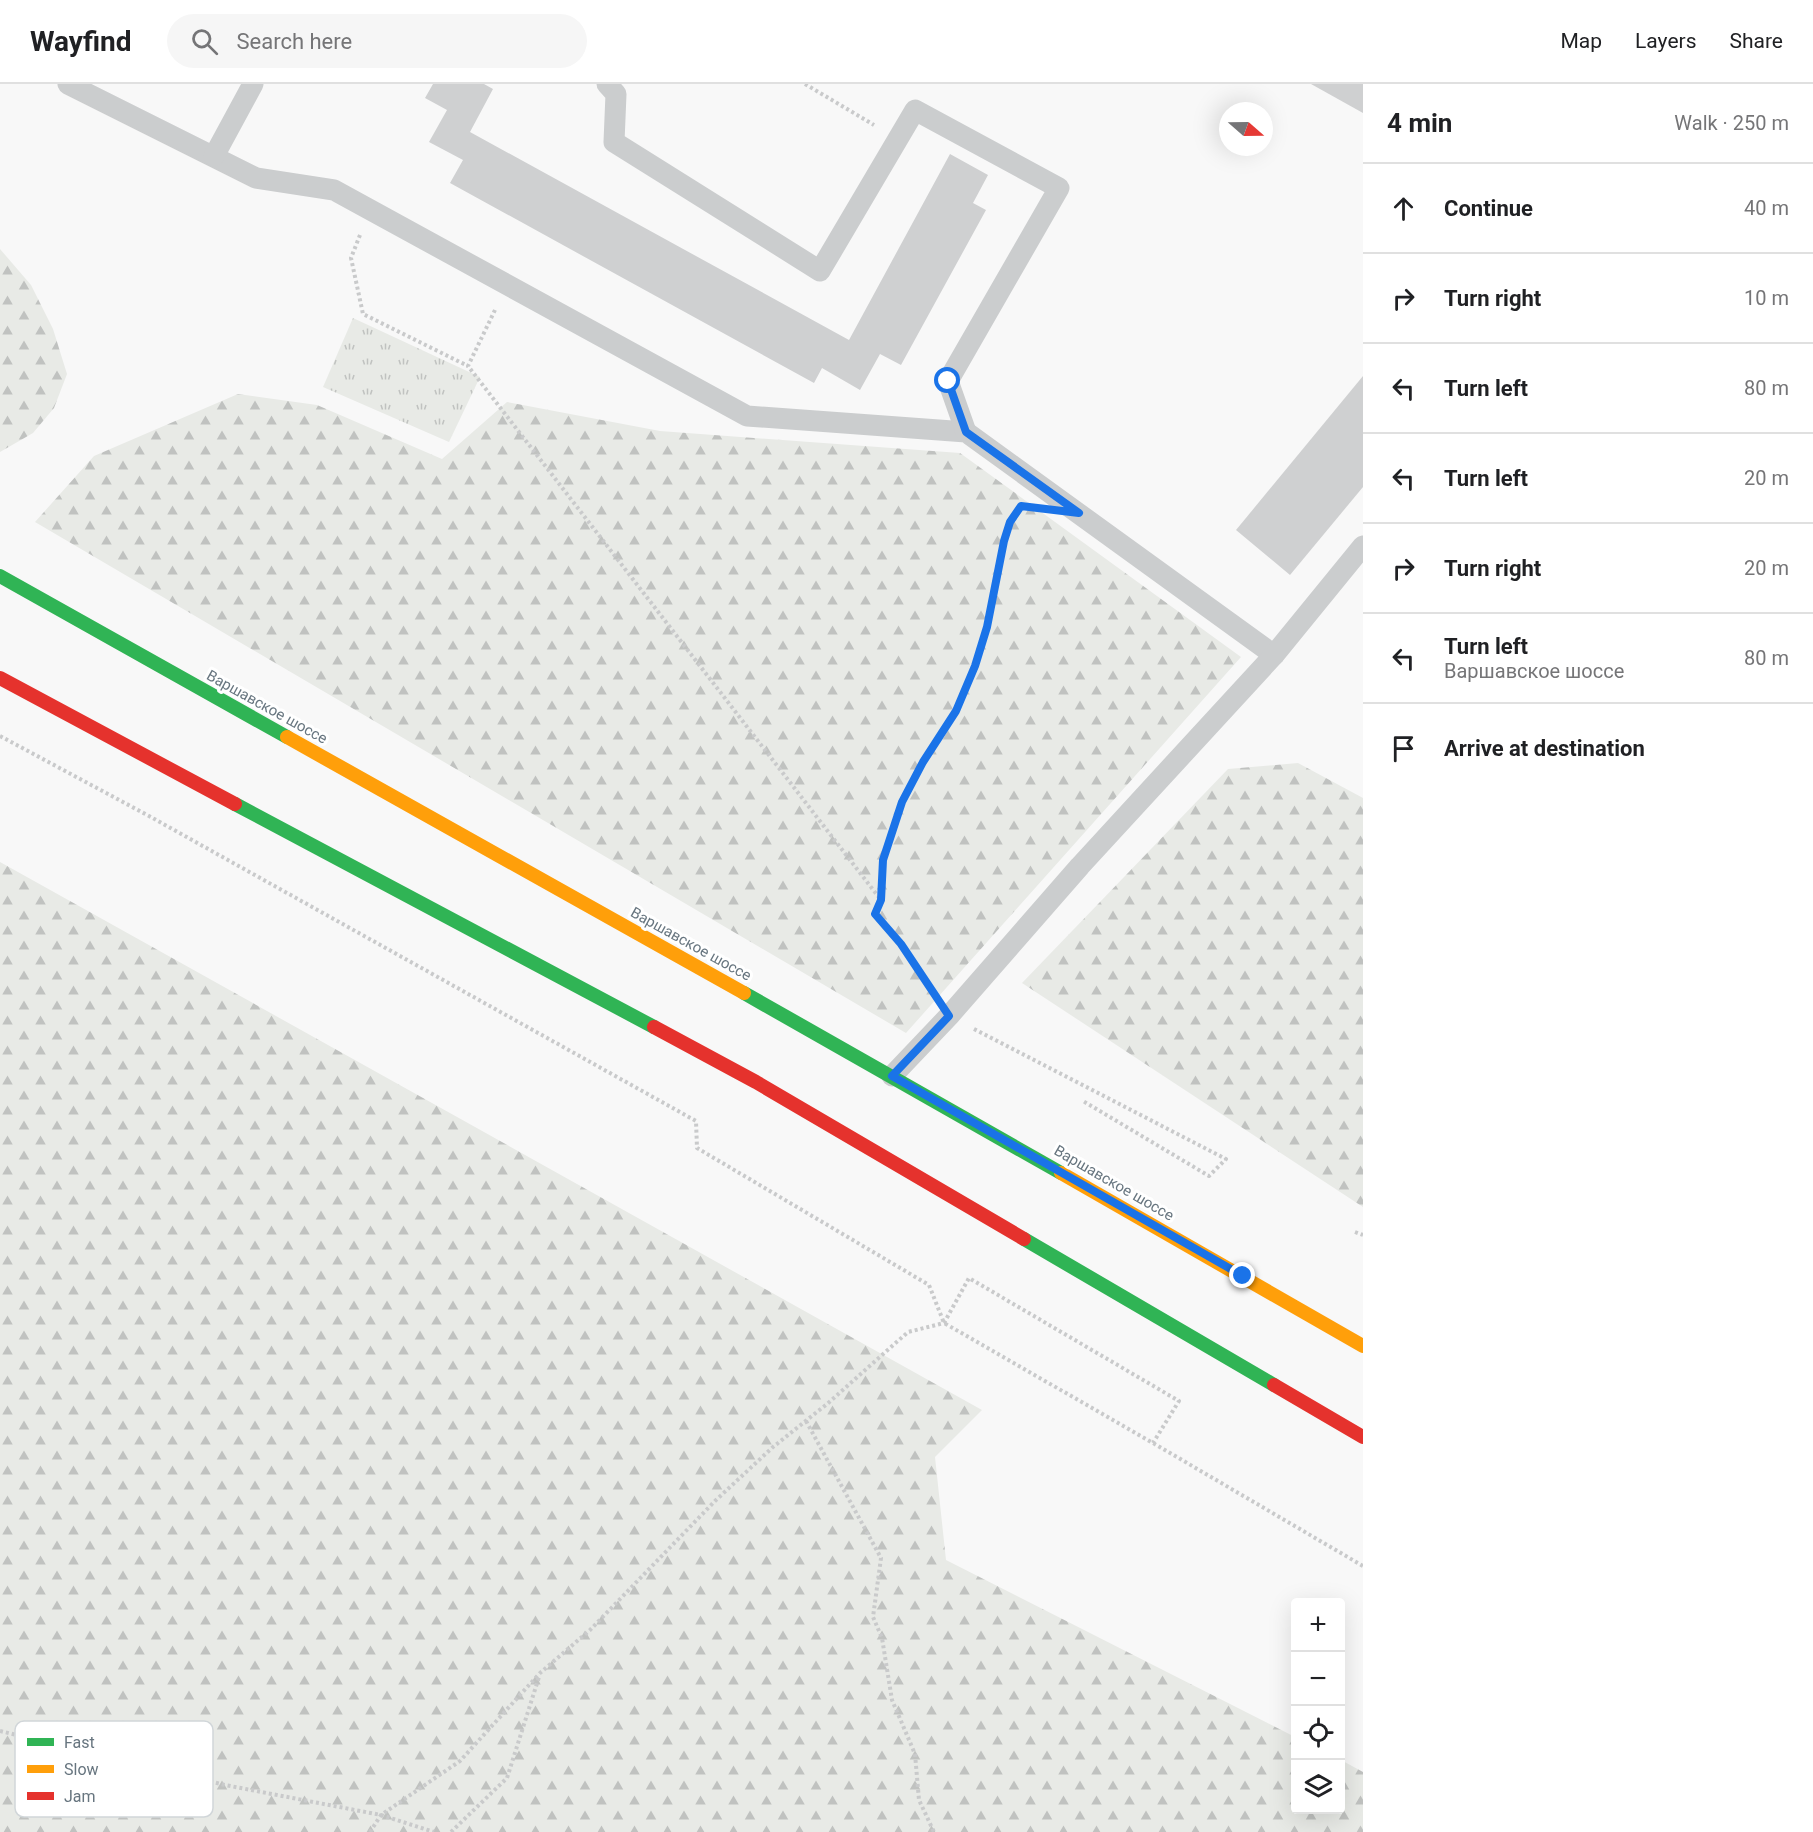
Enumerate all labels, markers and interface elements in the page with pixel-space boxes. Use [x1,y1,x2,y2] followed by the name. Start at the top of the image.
[167,14,587,68] search box
[30,25,131,58] text: Wayfind
[188,25,221,58] icon: search
[236,29,352,54] text: Search here
[1560,29,1602,53] text: Map
[1635,29,1696,53] text: Layers
[1729,29,1783,53] text: Share
[1219,102,1273,156] north arrow
[1387,108,1452,138] text: 4 min
[1674,111,1789,135] text: Walk · 250 m
[1387,192,1420,225] icon: ahead
[1444,196,1533,221] text: Continue
[1744,196,1789,220] text: 40 m
[1387,282,1420,315] icon: right
[1444,286,1541,311] text: Turn right
[1744,286,1789,310] text: 10 m
[934,367,960,393] route start
[1387,372,1420,405] icon: left
[1444,376,1528,401] text: Turn left
[1744,376,1789,400] text: 80 m
[1387,462,1420,495] icon: left
[1444,466,1528,491] text: Turn left
[1744,466,1789,490] text: 20 m
[1387,552,1420,585] icon: right
[1444,556,1541,581] text: Turn right
[1744,556,1789,580] text: 20 m
[1444,634,1528,659] text: Turn left
[1387,642,1420,675] icon: left
[1744,646,1789,670] text: 80 m
[1444,659,1624,683] text: Варшавское шоссе
[204,666,331,748] street label: Варшавское шоссе
[1387,732,1420,765] icon: arrive
[1444,736,1645,761] text: Arrive at destination
[628,903,755,985] street label: Варшавское шоссе
[1051,1141,1177,1225] street label: Варшавское шоссе
[1229,1262,1255,1288] route end
[1291,1598,1345,1814] map controls
[1291,1598,1345,1652] button: +
[1291,1652,1345,1706] button: −
[1291,1706,1345,1760] button: locate
[15,1721,213,1817] legend
[64,1733,95,1752] text: Fast
[64,1760,99,1779] text: Slow
[1291,1760,1345,1814] button: layers
[64,1787,96,1806] text: Jam

